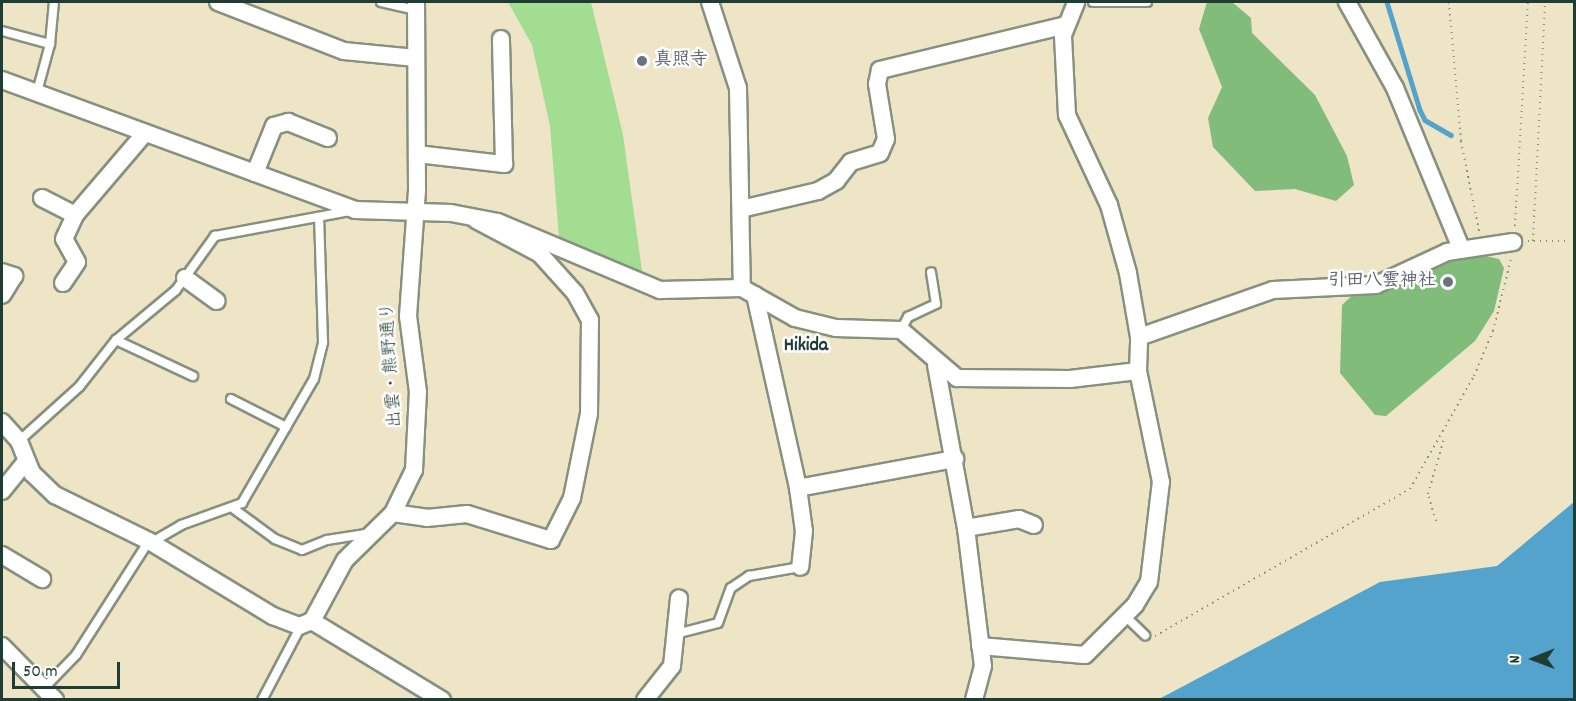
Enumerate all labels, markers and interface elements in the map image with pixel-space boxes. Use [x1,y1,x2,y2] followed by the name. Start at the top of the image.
[654,50,708,72] place label: 真照寺
[635,54,649,68] marker: 真照寺
[1328,271,1436,293] place label: 引田八雲神社
[1441,275,1455,289] marker: 引田八雲神社
[378,301,408,429] street label: 出雲・熊野通り
[784,334,828,358] district label: Hikida
[1504,629,1564,689] north arrow
[15,650,123,688] scale bar
[1504,655,1527,663] text: N
[23,660,58,685] text: 50 m

